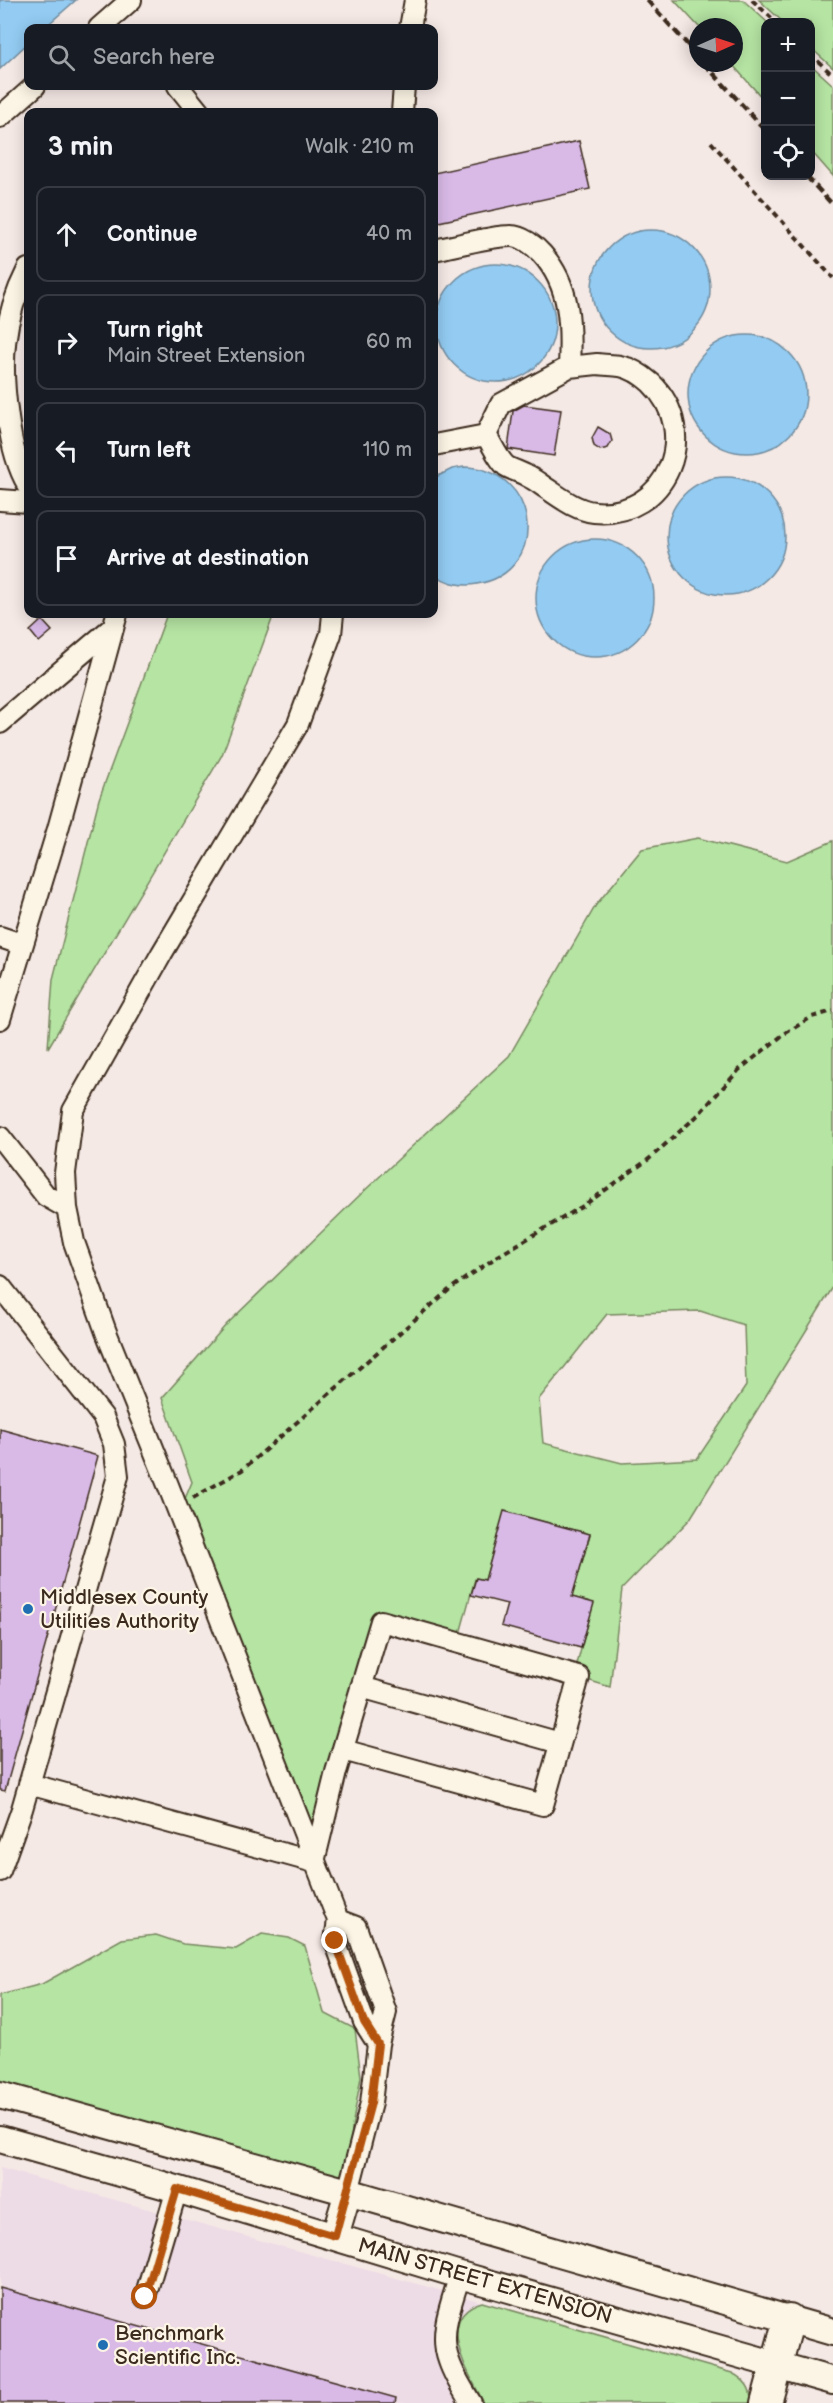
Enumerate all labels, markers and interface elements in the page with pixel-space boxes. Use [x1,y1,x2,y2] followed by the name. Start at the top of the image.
[689,18,743,72] north arrow
[761,18,815,180] map controls
[761,18,815,72] button: +
[24,24,438,90] search box
[45,41,78,74] icon: search
[93,44,215,71] text: Search here
[761,72,815,126] button: −
[761,126,815,180] button: locate
[48,132,113,163] text: 3 min
[305,135,414,159] text: Walk · 210 m
[50,218,83,251] icon: ahead
[107,221,197,248] text: Continue
[366,222,412,246] text: 40 m
[107,317,203,344] text: Turn right
[50,326,83,359] icon: right
[366,330,412,354] text: 60 m
[107,344,305,368] text: Main Street Extension
[50,434,83,467] icon: left
[107,437,191,464] text: Turn left
[363,438,412,462] text: 110 m
[50,542,83,575] icon: arrive
[107,545,309,572] text: Arrive at destination
[40,1585,209,1634] place label: Middlesex County Utilities Authority
[21,1602,35,1616] marker: Middlesex County Utilities Authority
[321,1927,347,1953] route end
[355,2233,615,2329] street label: MAIN STREET EXTENSION
[131,2283,157,2309] route start
[115,2321,240,2370] place label: Benchmark Scientific Inc.
[96,2338,110,2352] marker: Benchmark Scientific Inc.

